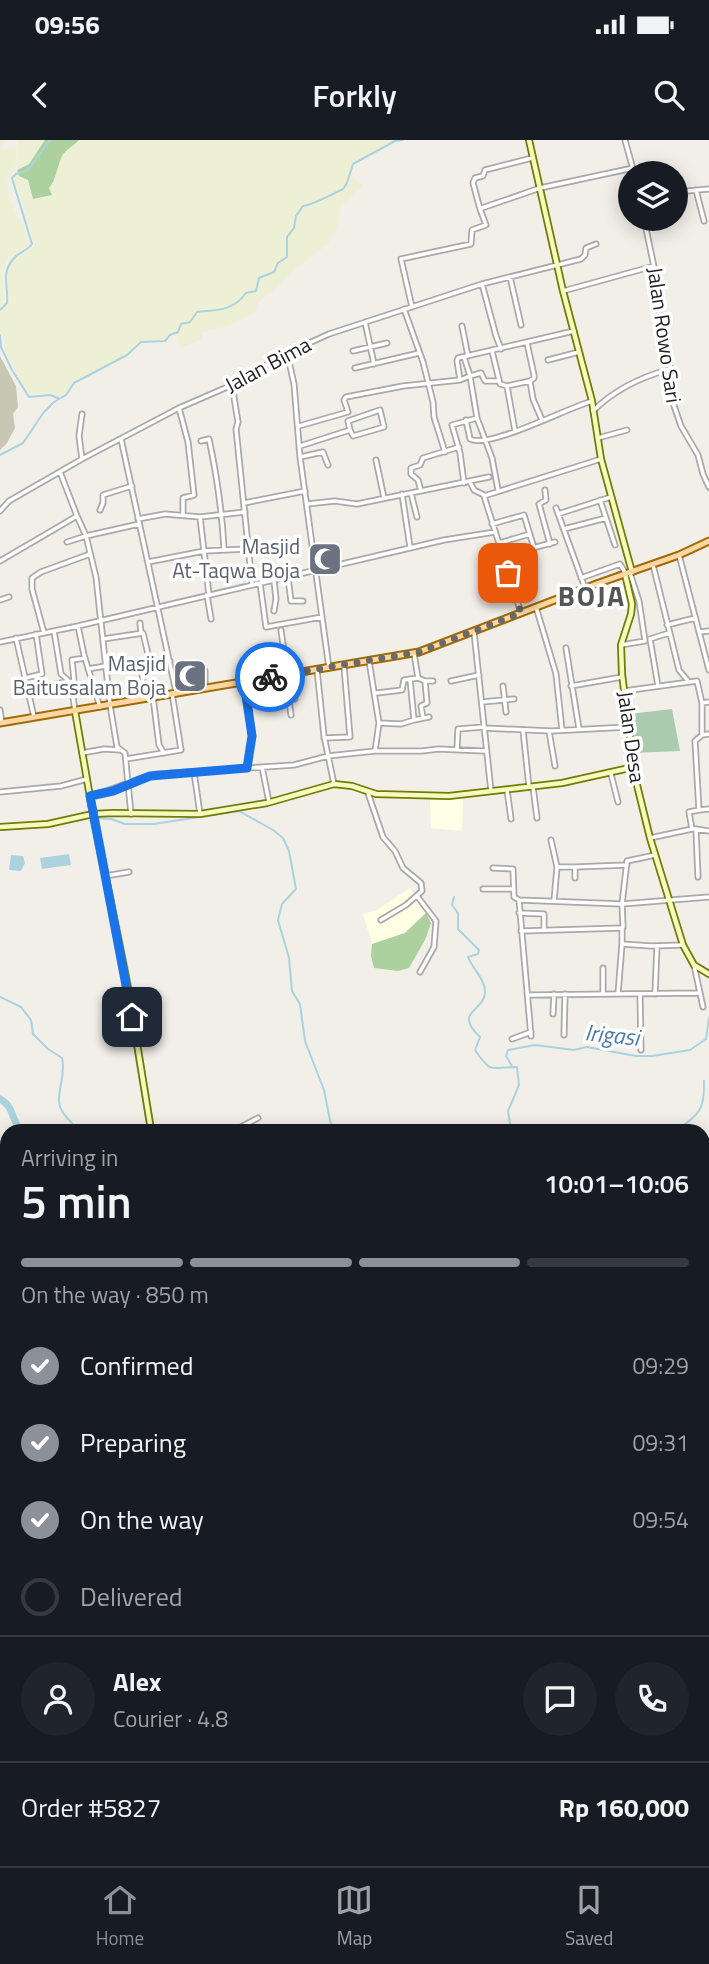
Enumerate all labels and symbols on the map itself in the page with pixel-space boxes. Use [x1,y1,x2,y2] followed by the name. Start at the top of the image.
[640,265,690,405] street label: Jalan Rowo Sari
[219,328,317,400] street label: Jalan Bima
[172,530,300,586] place label: Masjid At-Taqwa Boja
[306,540,344,578] mosque icon: Masjid At-Taqwa Boja
[478,543,538,603] pin
[558,574,626,617] district label: BOJA
[235,642,305,712] courier
[13,647,166,703] place label: Masjid Baitussalam Boja
[171,657,209,695] mosque icon: Masjid Baitussalam Boja
[610,689,654,785] street label: Jalan Desa
[102,987,162,1047] pin
[583,1014,643,1055] water label: Irigasi

